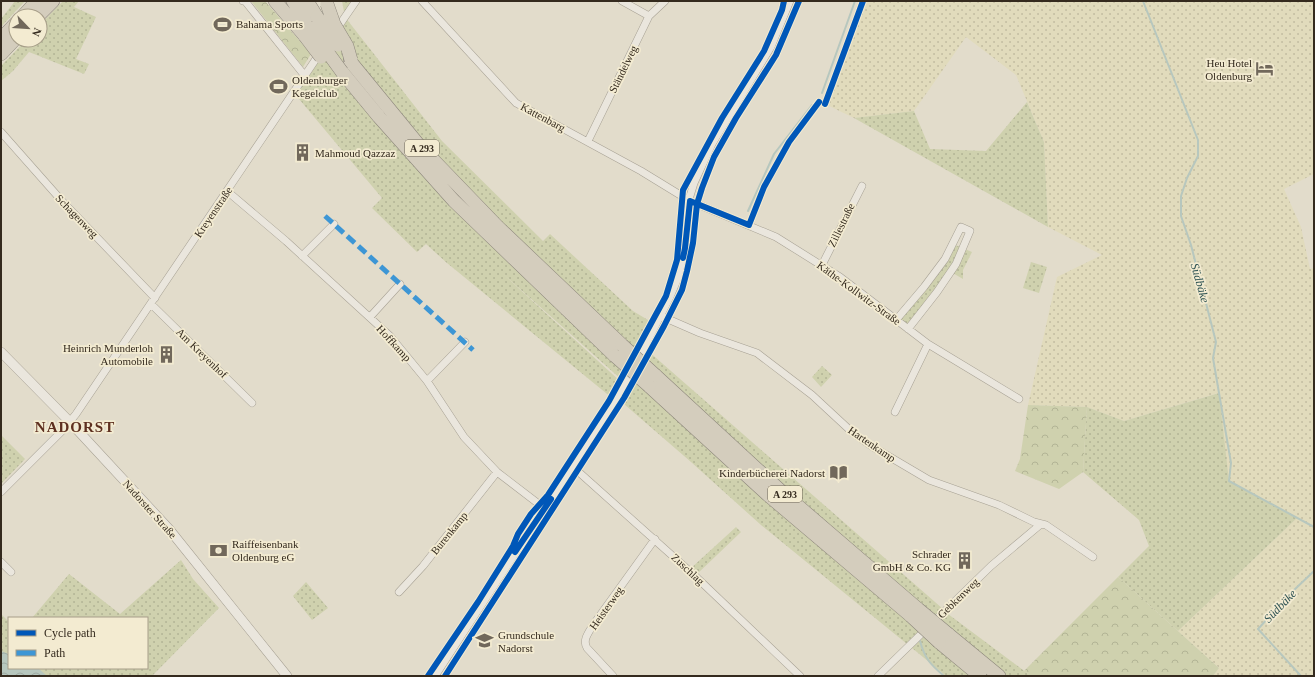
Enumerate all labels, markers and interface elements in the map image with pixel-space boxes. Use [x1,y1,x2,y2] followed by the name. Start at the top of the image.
[8,8,48,48] north arrow
[213,14,233,34] sports icon: Bahama Sports
[236,18,303,30] place label: Bahama Sports
[30,26,44,38] text: N
[606,43,640,95] street label: Ständelweg
[1205,57,1252,82] place label: Heu Hotel Oldenburg
[1255,59,1275,79] hotel icon: Heu Hotel Oldenburg
[292,74,348,99] place label: Oldenburger Kegelclub
[269,76,289,96] sports icon: Oldenburger Kegelclub
[519,100,568,134] street label: Kattenbarg
[405,140,439,156] road number: A 293
[292,143,312,163] building icon: Mahmoud Qazzaz
[315,147,395,159] place label: Mahmoud Qazzaz
[192,184,234,240] street label: Kreyenstraße
[53,192,101,241] street label: Schagenweg
[825,201,857,249] street label: Zillestraße
[815,259,903,327] street label: Käthe-Kollwitz-Straße
[1188,262,1213,305] water label: Südbäke
[374,322,414,364] street label: Hoffkamp
[174,326,230,381] street label: Am Kreyenhof
[63,342,153,367] place label: Heinrich Munderloh Automobile
[156,344,176,364] building icon: Heinrich Munderloh Automobile
[35,419,115,435] district label: NADORST
[846,424,898,464] street label: Hartenkamp
[828,463,848,483] library icon: Kinderbücherei Nadorst
[719,467,825,479] place label: Kinderbücherei Nadorst
[121,477,179,541] street label: Nadorster Straße
[768,486,802,502] road number: A 293
[428,509,470,557] street label: Burenkamp
[232,538,299,563] place label: Raiffeisenbank Oldenburg eG
[209,540,229,560] bank icon: Raiffeisenbank Oldenburg eG
[873,548,951,573] place label: Schrader GmbH & Co. KG
[954,550,974,570] building icon: Schrader GmbH & Co. KG
[669,551,707,587] street label: Zuschlag
[935,575,981,621] street label: Gebkenweg
[587,584,626,632] street label: Heisterweg
[1261,586,1300,625] water label: Südbäke
[8,617,148,669] legend
[44,626,96,640] text: Cycle path
[498,629,554,654] place label: Grundschule Nadorst
[475,631,495,651] school or university icon: Grundschule Nadorst
[44,646,65,660] text: Path

